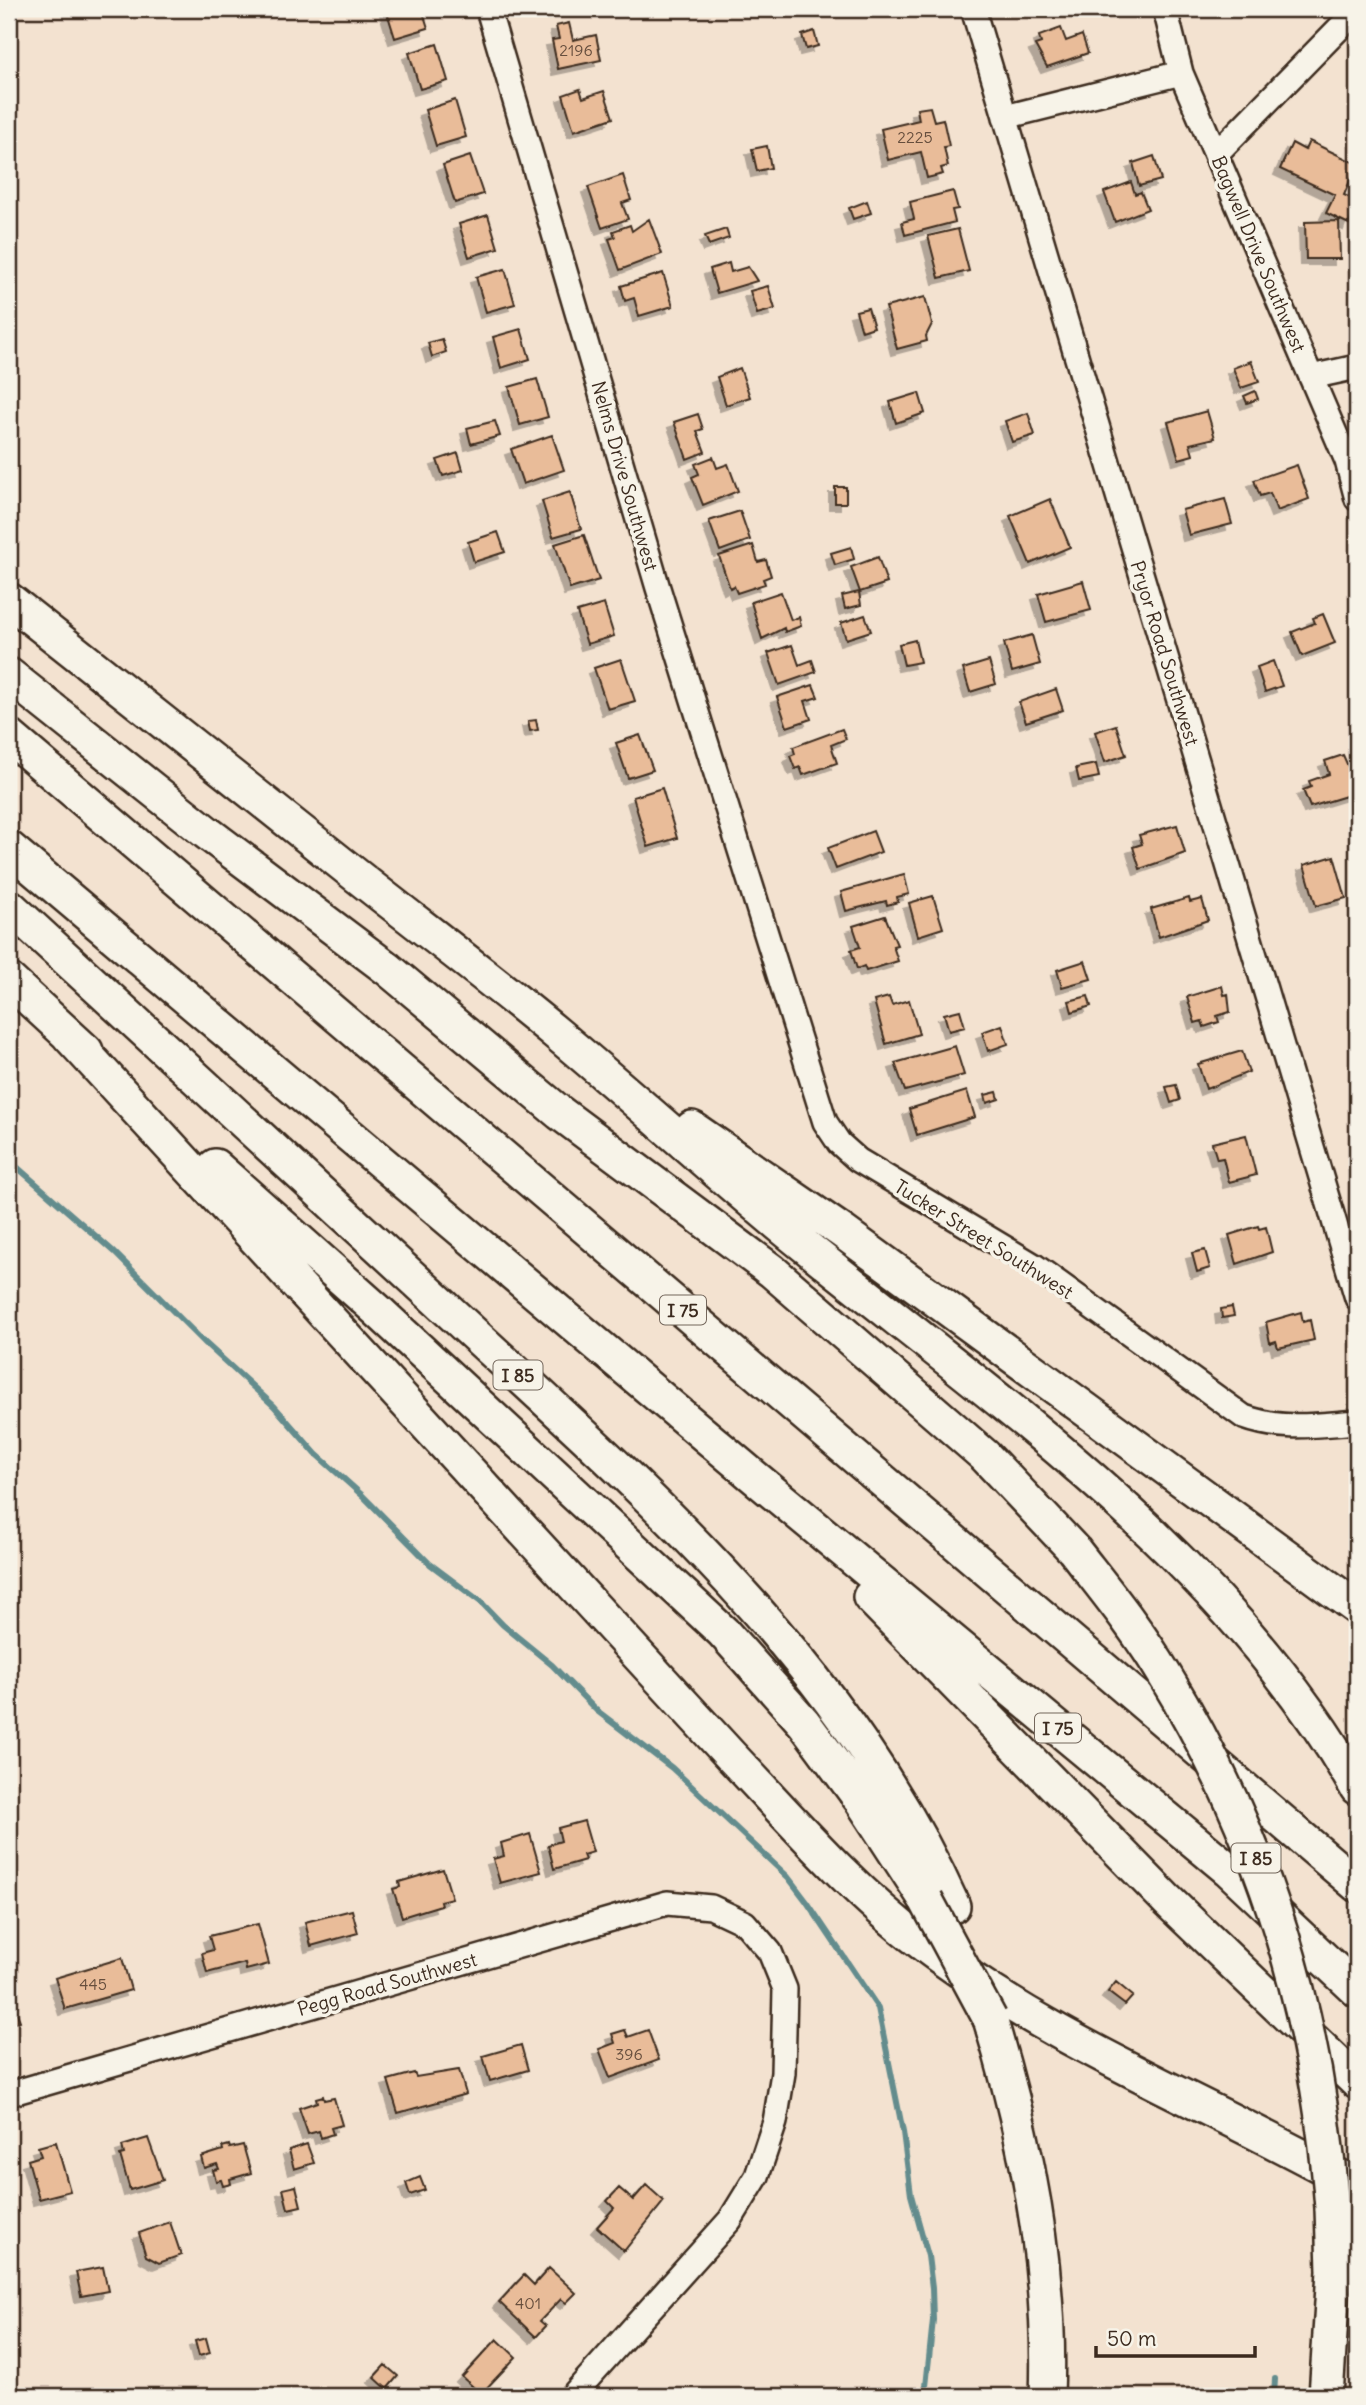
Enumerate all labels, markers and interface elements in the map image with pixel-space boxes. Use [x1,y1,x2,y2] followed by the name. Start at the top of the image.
[559,40,593,60] house number: 2196
[897,127,933,147] house number: 2225
[1207,152,1311,356] street label: Bagwell Drive Southwest
[586,378,664,574] street label: Nelms Drive Southwest
[1125,558,1205,748] street label: Pryor Road Southwest
[890,1174,1078,1304] street label: Tucker Street Southwest
[660,1296,706,1324] road number: I 75
[494,1360,542,1390] road number: I 85
[1035,1714,1081,1742] road number: I 75
[1232,1844,1280,1872] road number: I 85
[295,1947,479,2021] street label: Pegg Road Southwest
[79,1974,107,1994] house number: 445
[615,2044,643,2064] house number: 396
[515,2293,541,2313] house number: 401
[1096,2314,1256,2358] scale bar
[1107,2325,1156,2352] text: 50 m

